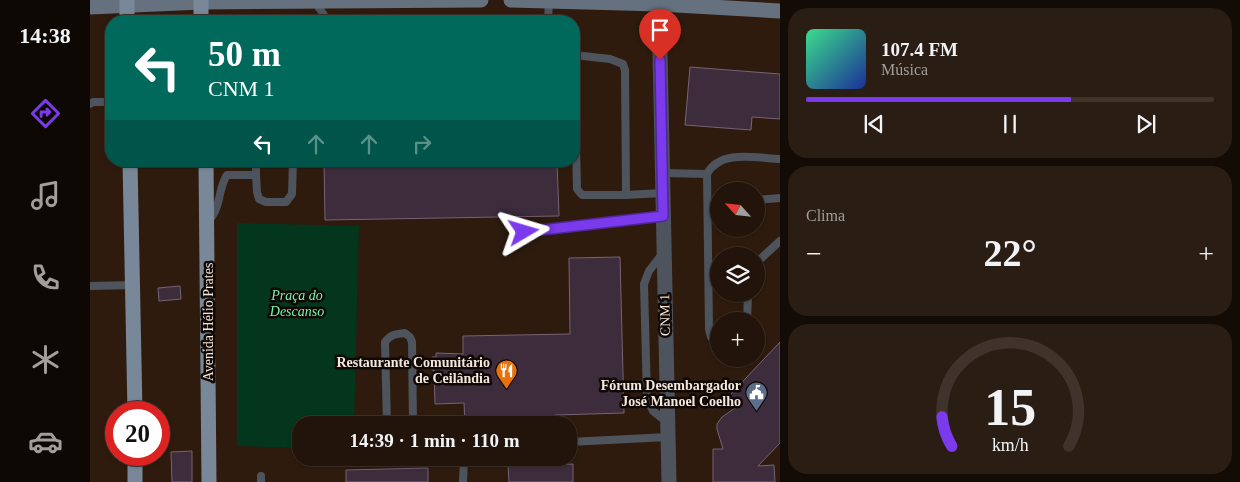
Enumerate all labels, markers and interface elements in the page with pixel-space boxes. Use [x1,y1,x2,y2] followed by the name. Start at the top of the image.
[639,9,681,60] pin
[646,16,674,44] icon: arrive
[19,23,71,48] text: 14:38
[125,35,190,100] icon: left
[208,35,281,74] text: 50 m
[881,39,958,60] text: 107.4 FM
[881,61,928,78] text: Música
[208,76,275,101] text: CNM 1
[28,96,63,131] icon: directions
[860,110,888,138] icon: previous
[996,110,1024,138] icon: pause
[1132,110,1160,138] icon: next
[249,130,277,158] icon: left
[302,130,330,158] icon: ahead
[355,130,383,158] icon: ahead
[408,130,436,158] icon: right
[28,178,63,213] icon: music
[710,182,765,238] north arrow
[710,182,765,367] map controls
[497,205,549,257] position arrow
[806,207,845,224] text: Clima
[983,232,1037,274] text: 22°
[806,238,822,269] text: −
[1198,238,1214,269] text: +
[710,247,765,302] button: layers
[28,260,63,295] icon: phone
[201,263,216,381] street label: Avenida Hélio Prates
[269,288,324,319] park label: Praça do Descanso
[657,294,673,336] street label: CNM 1
[710,312,765,367] button: +
[28,342,63,377] icon: climate
[336,355,490,386] place label: Restaurante Comunitário de Ceilândia
[494,358,518,389] restaurant icon: Restaurante Comunitário de Ceilândia
[601,378,741,409] place label: Fórum Desembargador José Manoel Coelho
[984,379,1036,436] text: 15
[745,381,769,412] public building icon: Fórum Desembargador José Manoel Coelho
[105,401,170,466] speed limit sign: 20
[28,424,63,459] icon: car
[350,430,519,451] text: 14:39 · 1 min · 110 m
[992,435,1028,455] text: km/h

